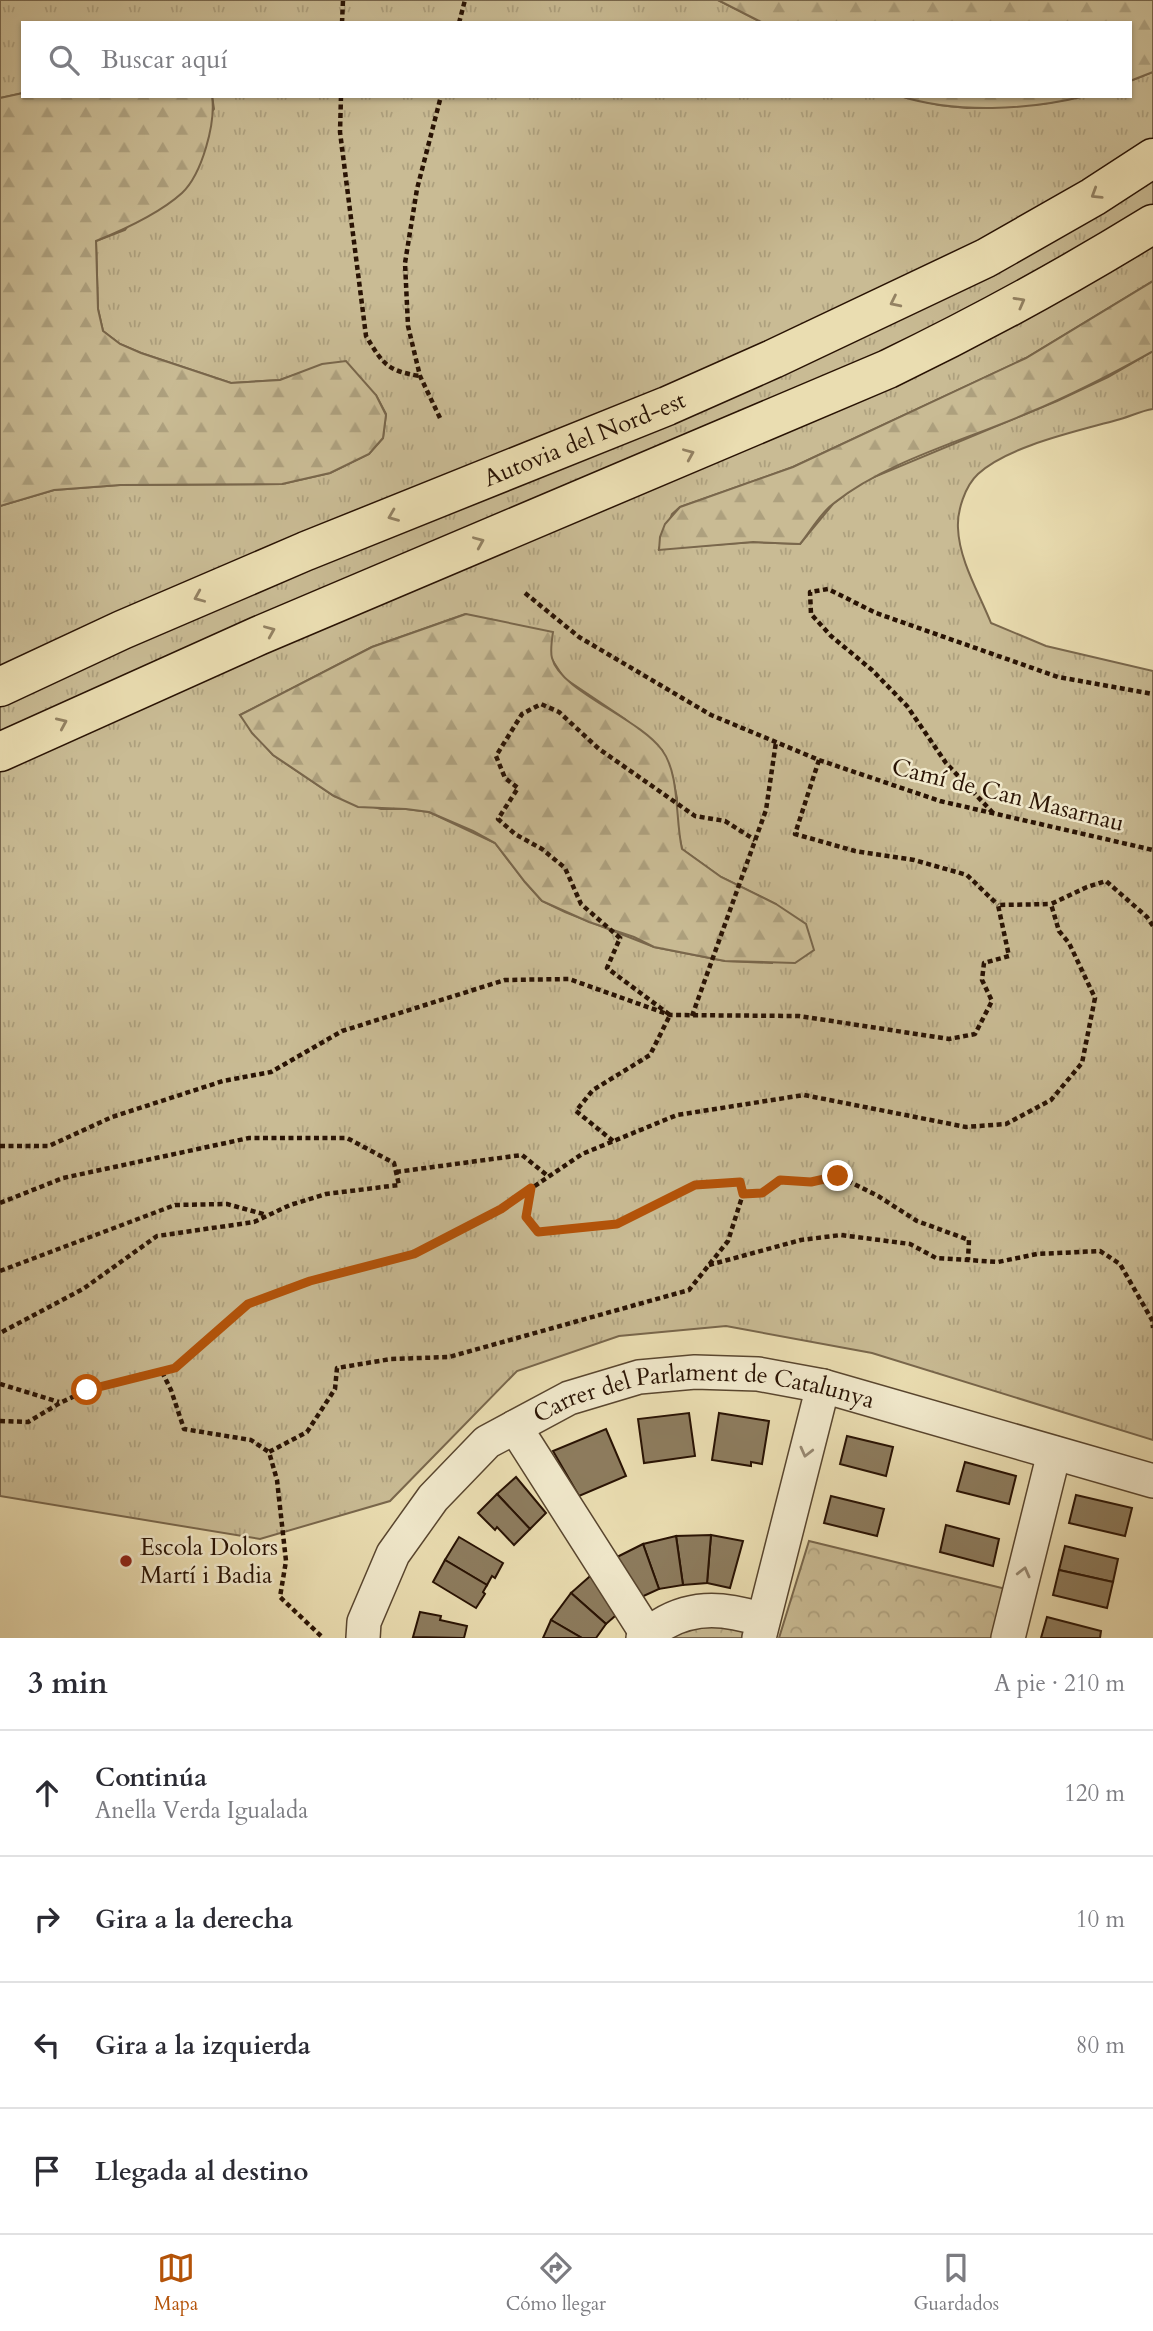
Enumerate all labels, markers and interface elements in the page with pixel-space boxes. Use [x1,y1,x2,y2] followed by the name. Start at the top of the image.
[21,21,1132,98] search box
[45,41,83,79] icon: search
[101,42,228,77] text: Buscar aquí
[1090,186,1103,199] one-way arrow
[890,294,902,308] one-way arrow
[1013,297,1025,310] one-way arrow
[479,383,691,495] street label: Autovia del Nord-est
[682,448,694,462] one-way arrow
[388,507,400,521] one-way arrow
[472,536,485,550] one-way arrow
[193,589,206,603] one-way arrow
[263,625,275,639] one-way arrow
[55,717,67,731] one-way arrow
[888,750,1128,840] street label: Camí de Can Masarnau
[822,1160,853,1191] route end
[527,1355,879,1431] street label: Carrer del Parlament de Catalunya
[71,1374,102,1405] route start
[800,1446,814,1458] one-way arrow
[140,1531,278,1592] place label: Escola Dolors Martí i Badia
[118,1553,134,1569] marker: Escola Dolors Martí i Badia
[1016,1566,1030,1578] one-way arrow
[28,1663,108,1704] text: 3 min
[994,1668,1125,1699] text: A pie · 210 m
[95,1760,207,1795] text: Continúa
[28,1774,66,1812] icon: ahead
[1064,1778,1125,1809] text: 120 m
[95,1795,308,1826] text: Anella Verda Igualada
[28,1900,66,1938] icon: right
[95,1902,293,1937] text: Gira a la derecha
[1076,1904,1125,1935] text: 10 m
[28,2026,66,2064] icon: left
[95,2028,311,2063] text: Gira a la izquierda
[1076,2030,1125,2061] text: 80 m
[28,2152,66,2190] icon: arrive
[95,2154,309,2189] text: Llegada al destino
[154,2249,198,2317] tab: Mapa
[506,2249,606,2317] tab: Cómo llegar
[914,2249,999,2317] tab: Guardados

